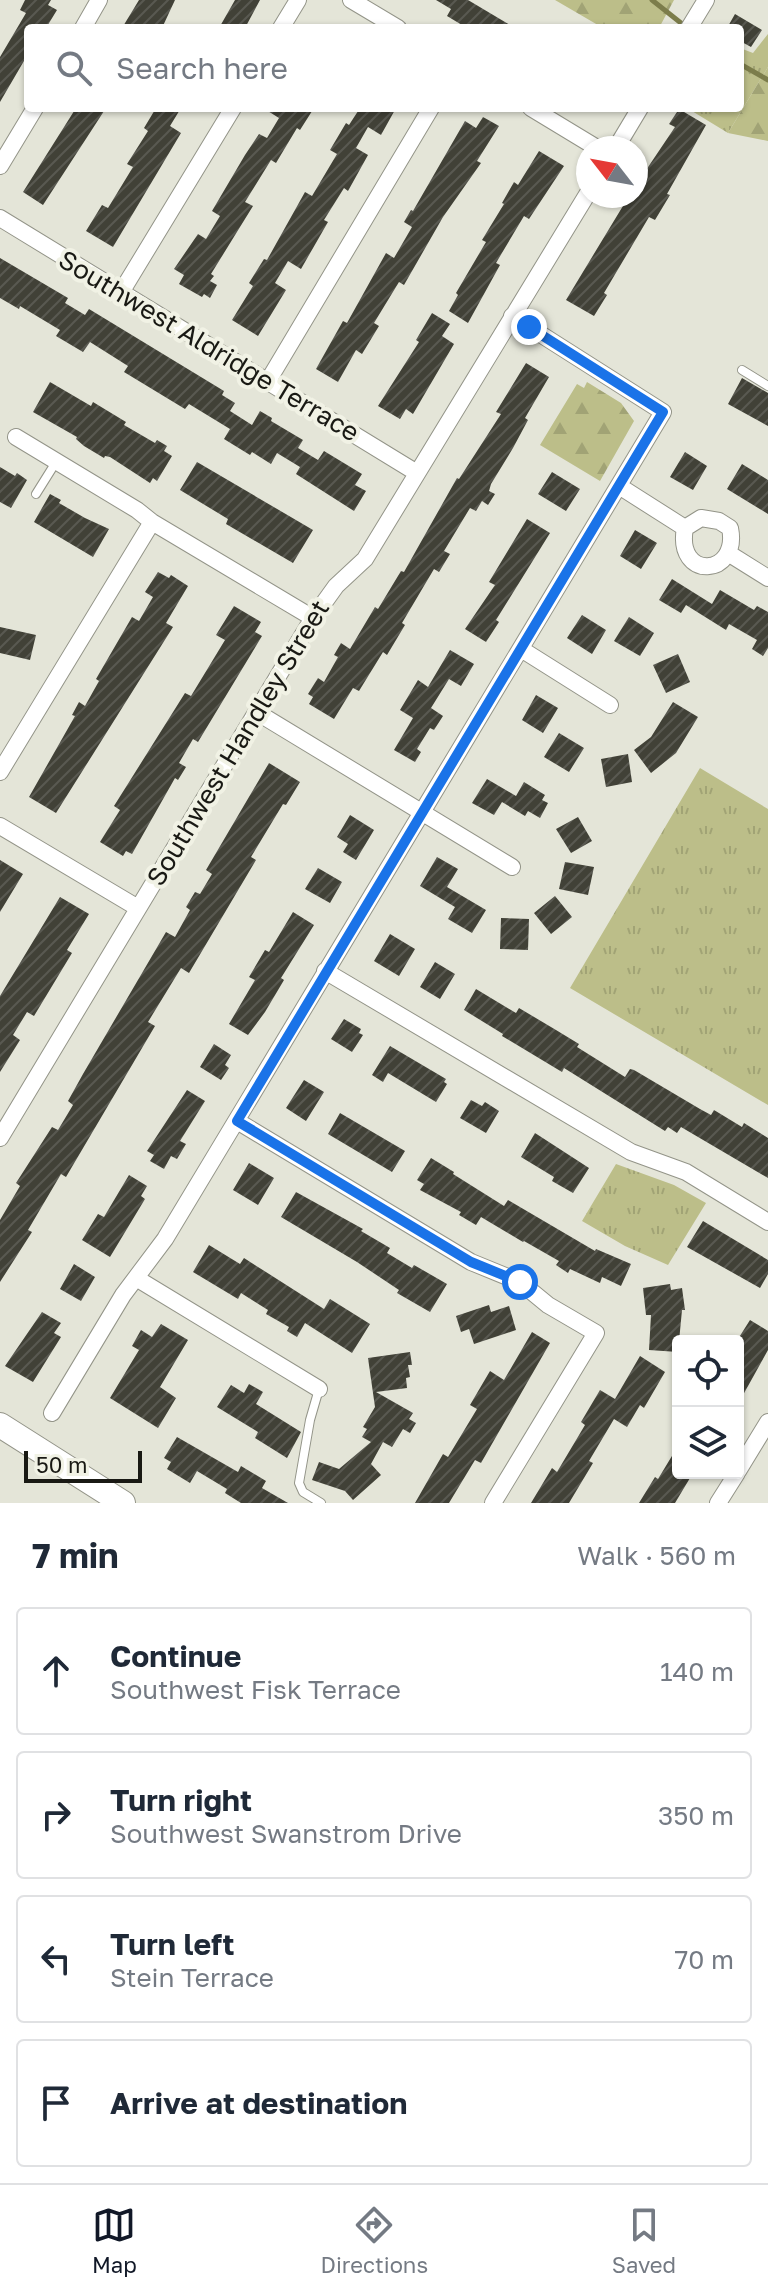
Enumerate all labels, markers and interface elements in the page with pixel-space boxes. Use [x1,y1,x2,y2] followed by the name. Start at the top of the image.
[24,24,744,112] search box
[52,46,96,90] icon: search
[116,50,288,86] text: Search here
[576,136,648,208] north arrow
[53,243,365,448] street label: Southwest Aldridge Terrace
[511,309,547,345] route end
[140,594,335,891] street label: Southwest Handley Street
[502,1264,538,1300] route start
[672,1335,744,1479] map controls
[672,1335,744,1407] button: locate
[672,1407,744,1479] button: layers
[24,1447,142,1483] scale bar
[36,1451,87,1478] text: 50 m
[32,1535,119,1575] text: 7 min
[577,1540,736,1571] text: Walk · 560 m
[110,1638,241,1674] text: Continue
[34,1649,78,1693] icon: ahead
[660,1656,734,1687] text: 140 m
[110,1674,401,1705] text: Southwest Fisk Terrace
[110,1782,252,1818] text: Turn right
[34,1793,78,1837] icon: right
[658,1800,734,1831] text: 350 m
[110,1818,462,1849] text: Southwest Swanstrom Drive
[110,1926,235,1962] text: Turn left
[34,1937,78,1981] icon: left
[675,1944,734,1975] text: 70 m
[110,1962,274,1993] text: Stein Terrace
[34,2081,78,2125] icon: arrive
[110,2085,407,2121] text: Arrive at destination
[92,2203,137,2278] tab: Map
[321,2203,428,2278] tab: Directions
[612,2203,676,2278] tab: Saved

